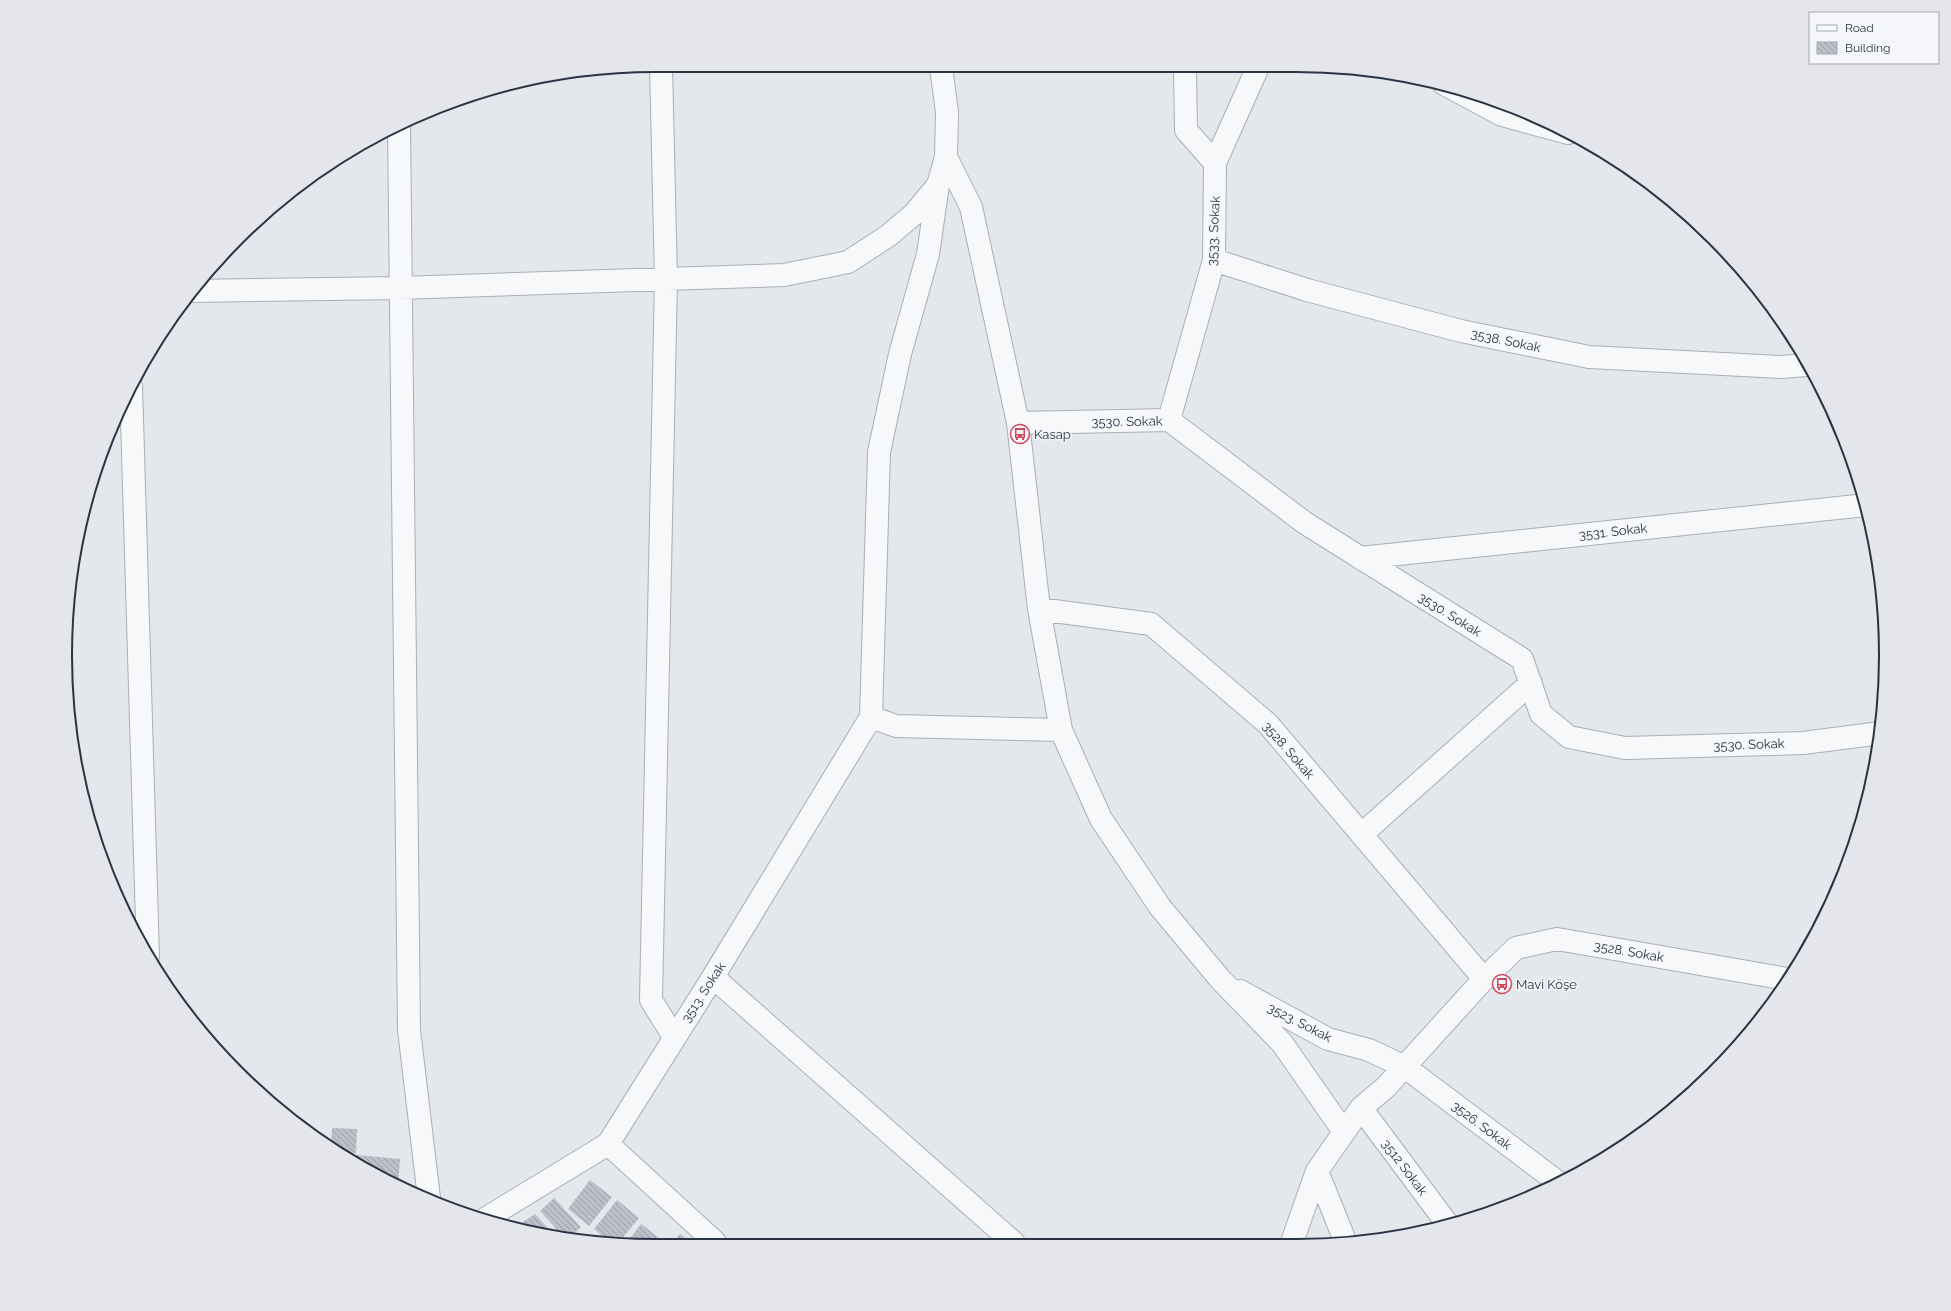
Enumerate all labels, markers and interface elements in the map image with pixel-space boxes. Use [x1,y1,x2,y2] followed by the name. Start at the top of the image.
[1809,12,1939,64] legend
[1845,21,1874,35] text: Road
[1845,41,1891,55] text: Building
[1204,196,1223,266] street label: 3533. Sokak
[1470,326,1542,355] street label: 3538. Sokak
[1091,413,1163,430] street label: 3530. Sokak
[1009,423,1031,445] bus stop icon: Kasap
[1034,427,1071,442] place label: Kasap
[1578,520,1648,543] street label: 3531. Sokak
[1416,589,1484,640] street label: 3530. Sokak
[1260,719,1318,782] street label: 3528. Sokak
[1713,736,1785,753] street label: 3530. Sokak
[1593,938,1665,965] street label: 3528. Sokak
[678,959,728,1025] street label: 3513. Sokak
[1491,973,1513,995] bus stop icon: Mavi Köşe
[1516,977,1577,992] place label: Mavi Köşe
[1265,1000,1334,1045] street label: 3523. Sokak
[1449,1098,1515,1153] street label: 3526. Sokak
[1379,1136,1431,1198] street label: 3512 Sokak

